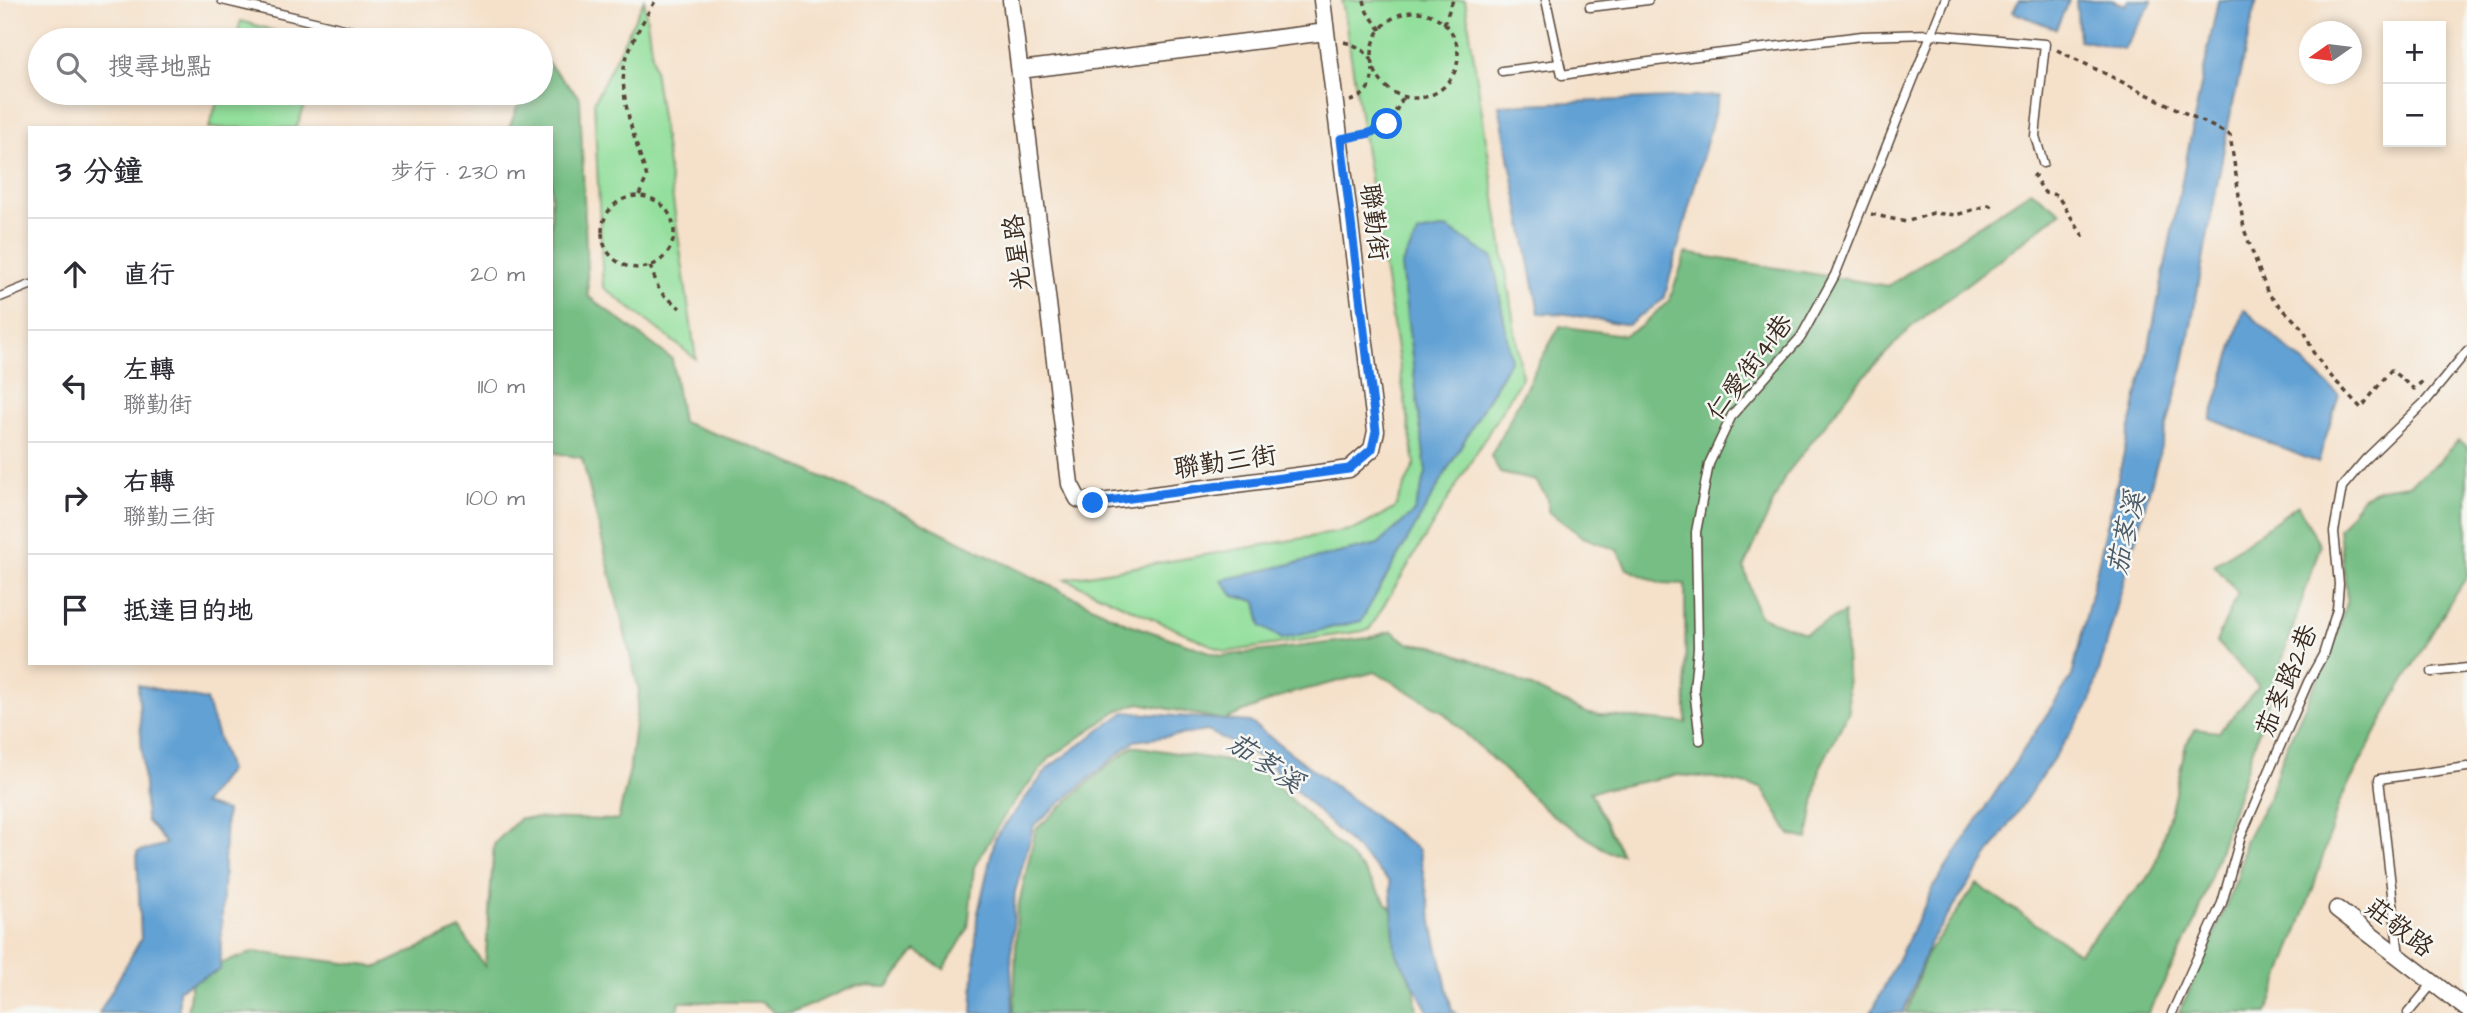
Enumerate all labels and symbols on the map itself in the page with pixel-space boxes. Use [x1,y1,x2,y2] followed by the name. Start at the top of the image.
[2299,21,2362,84] north arrow
[1371,108,1402,139] route start
[1351,181,1397,263] street label: 聯勤街
[995,212,1041,294] street label: 光星路
[1698,307,1802,428] street label: 仁愛街41巷
[1171,437,1279,487] street label: 聯勤三街
[2098,486,2155,579] water label: 茄苳溪
[1077,487,1108,518] route end
[2247,619,2327,742] street label: 茄苳路2巷
[1219,724,1313,804] water label: 茄苳溪
[2358,890,2441,966] street label: 莊敬路

